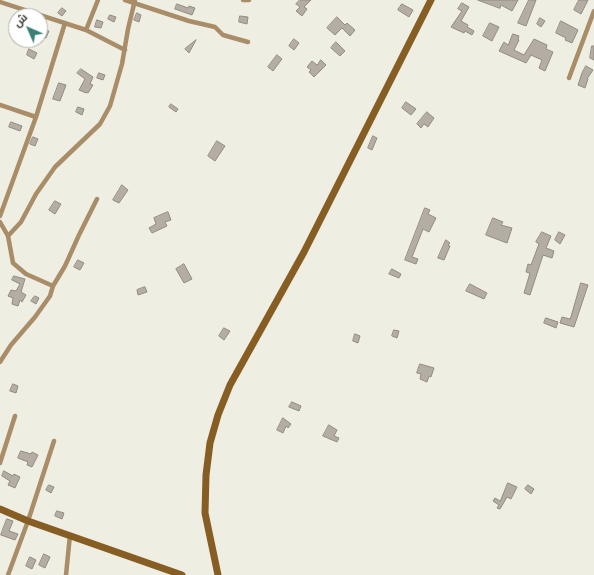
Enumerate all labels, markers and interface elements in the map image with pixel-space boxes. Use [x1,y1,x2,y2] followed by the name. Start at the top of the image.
[8,8,48,48] north arrow
[11,11,29,29] text: ش

